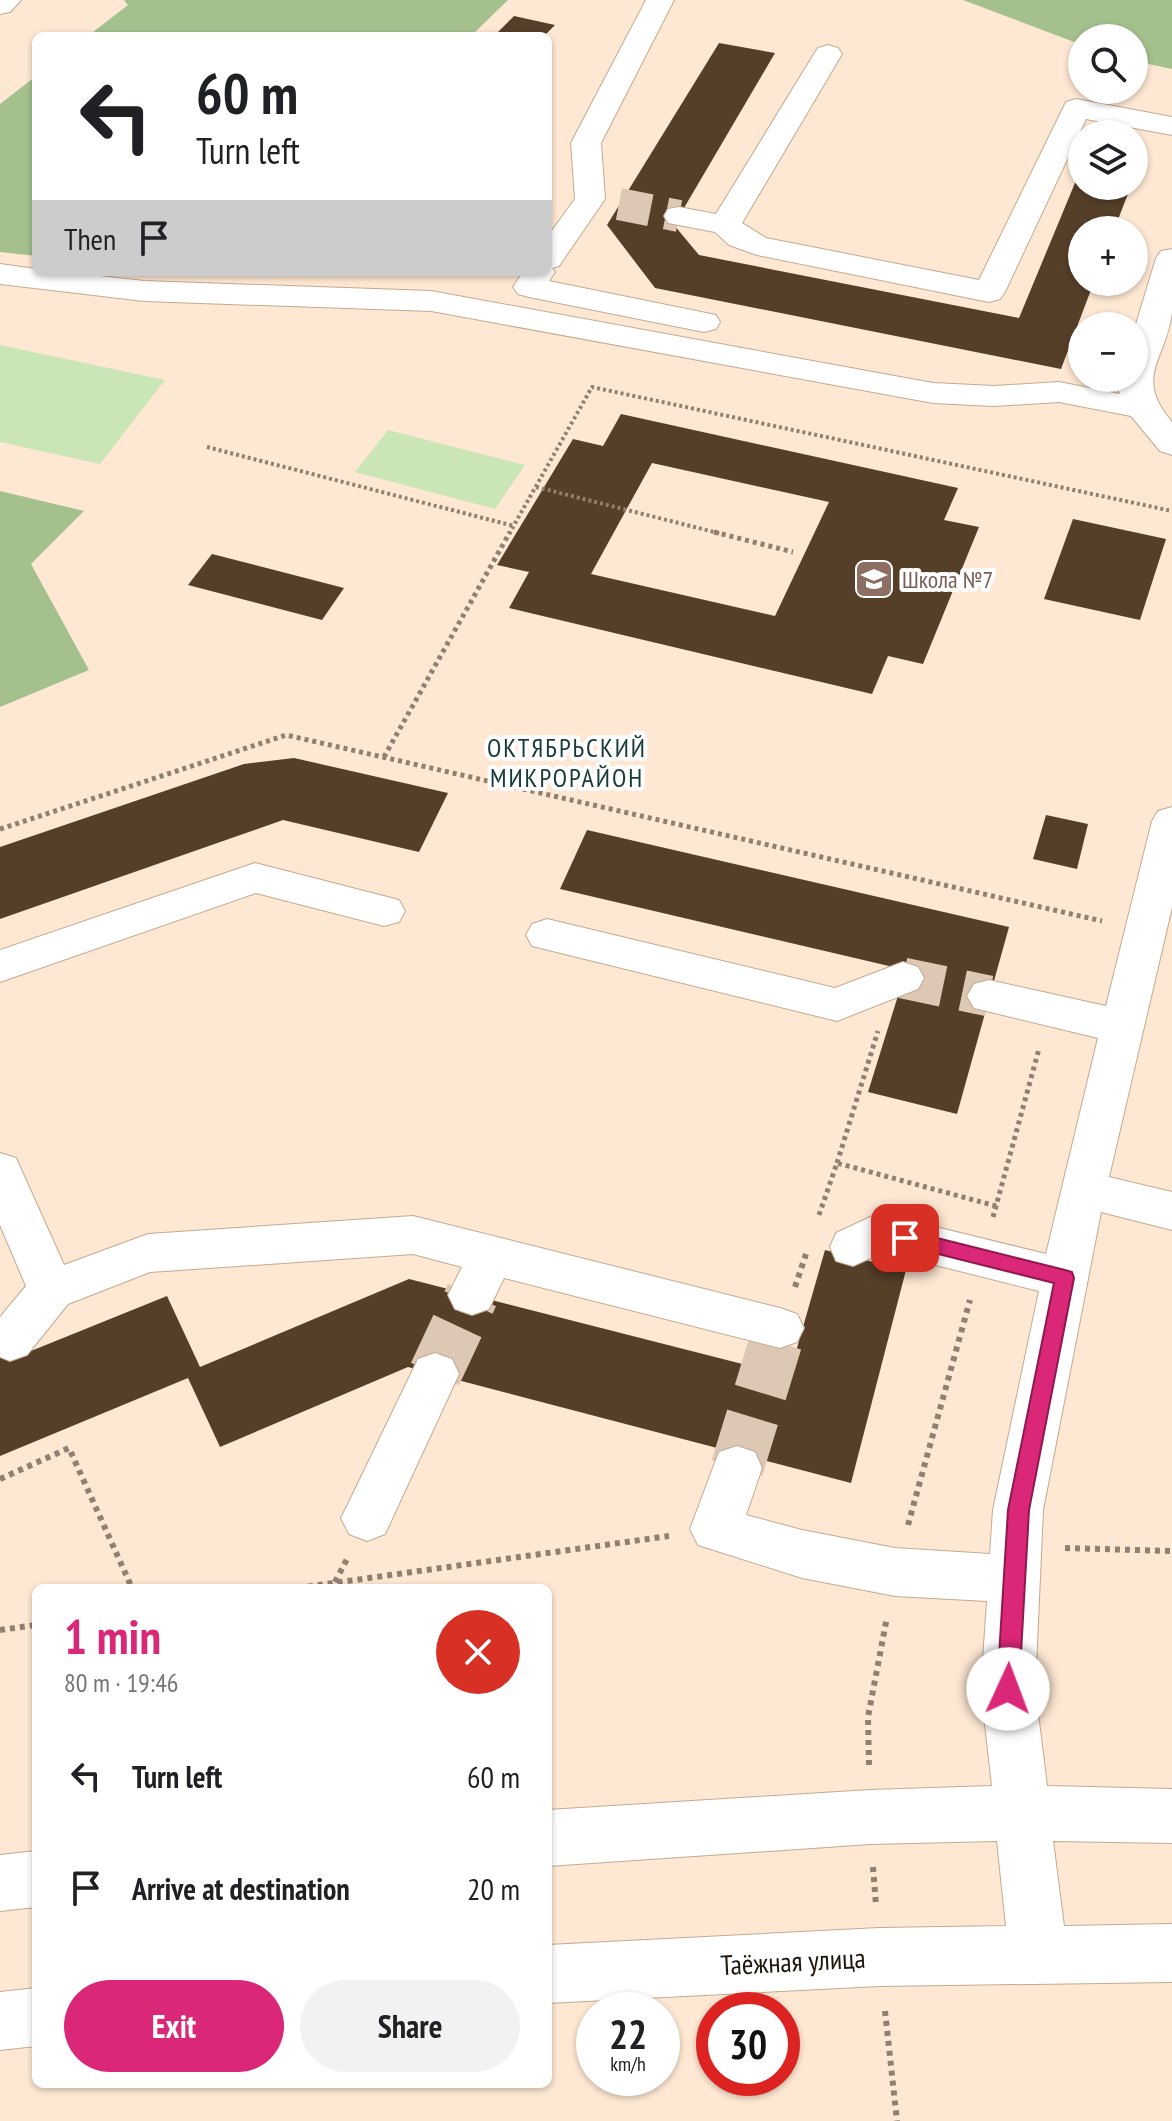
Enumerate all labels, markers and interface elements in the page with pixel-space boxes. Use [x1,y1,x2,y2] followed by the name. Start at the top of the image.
[1068,24,1148,392] map controls
[1068,24,1148,104] button: search
[196,57,298,129] text: 60 m
[64,64,168,168] icon: left
[1068,120,1148,200] button: layers
[196,127,300,174] text: Turn left
[132,216,176,260] icon: arrive
[1068,216,1148,296] button: +
[64,219,116,258] text: Then
[1068,312,1148,392] button: −
[853,558,895,600] school or university icon: Школа №7
[902,564,993,595] place label: Школа №7
[487,731,647,794] district label: ОКТЯБРЬСКИЙ МИКРОРАЙОН
[871,1204,939,1272] pin
[883,1216,927,1260] icon: arrive
[64,1605,161,1667] text: 1 min
[436,1610,520,1694] button: close
[966,1647,1050,1731] position arrow
[64,1666,179,1699] text: 80 m · 19:46
[64,1754,108,1798] icon: left
[132,1757,222,1796] text: Turn left
[467,1757,520,1796] text: 60 m
[64,1866,108,1910] icon: arrive
[132,1869,350,1908] text: Arrive at destination
[467,1869,520,1908] text: 20 m
[720,1939,866,1983] street label: Таёжная улица
[64,1980,284,2072] button: Exit
[300,1980,520,2072] button: Share
[696,1992,800,2096] speed limit sign: 30
[609,2008,647,2060] text: 22
[610,2051,646,2077] text: km/h

